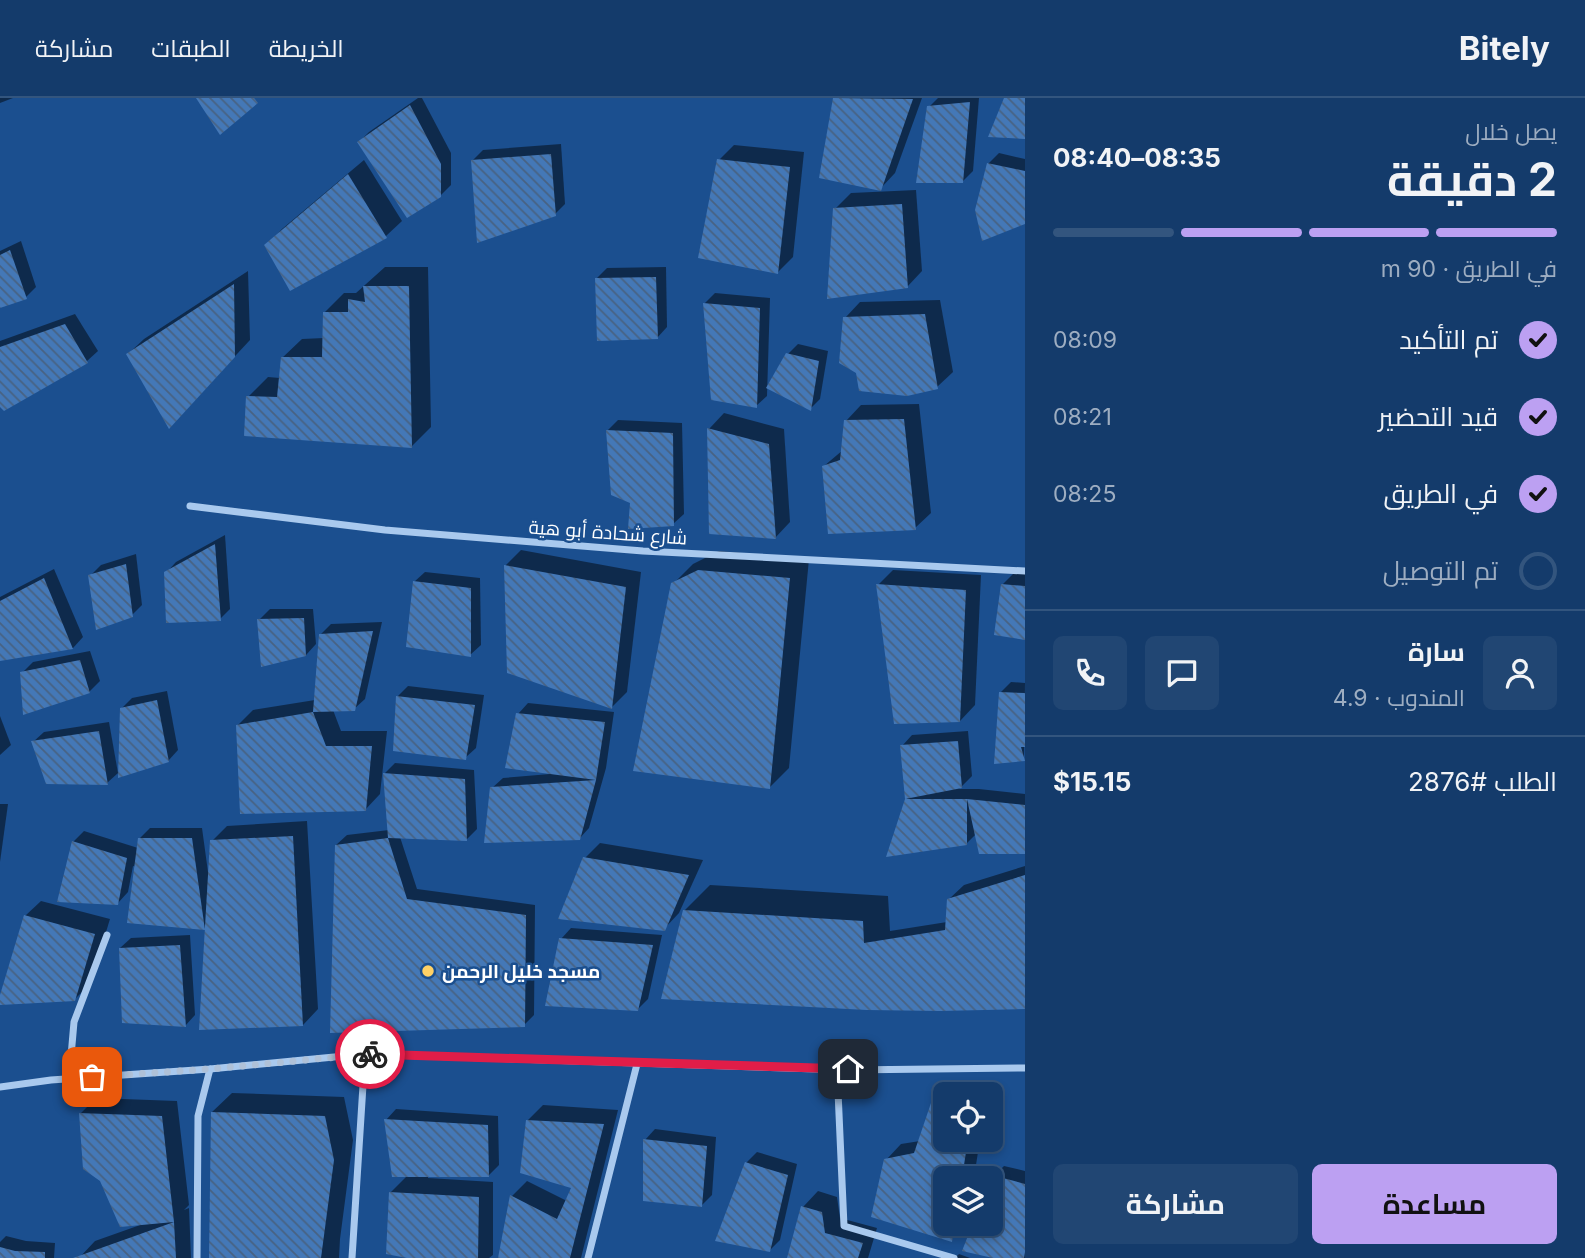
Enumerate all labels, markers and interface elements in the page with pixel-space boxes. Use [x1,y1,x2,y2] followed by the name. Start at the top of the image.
[1459,28,1550,68] text: Bitely
[35,34,113,63] text: مشاركة
[151,34,231,63] text: الطبقات
[269,34,344,63] text: الخريطة
[1465,118,1557,146] text: يصل خلال
[1053,142,1221,173] text: 08:35–08:40
[1387,151,1557,207] text: 2 دقيقة
[1381,255,1557,283] text: في الطريق · 90 m
[1519,321,1557,359] icon: check
[1399,324,1498,355] text: تم التأكيد
[1053,326,1117,354] text: 08:09
[1519,398,1557,436] icon: check
[1378,401,1498,432] text: قيد التحضير
[1053,403,1112,431] text: 08:21
[1519,475,1557,513] icon: check
[1383,478,1498,509] text: في الطريق
[1053,480,1116,508] text: 08:25
[528,515,688,552] street label: شارع شحادة أبو هية
[1383,555,1498,586] text: تم التوصيل
[1053,636,1127,710] button: phone
[1145,636,1219,710] button: chat
[1408,636,1465,667] text: سارة
[1483,636,1557,710] button: person
[1333,684,1465,712] text: المندوب · 4.9
[1053,766,1131,797] text: $15.15
[1408,766,1557,797] text: الطلب #2876
[442,960,600,983] place label: مسجد خليل الرحمن
[420,963,436,979] marker: مسجد خليل الرحمن
[335,1019,405,1089] courier
[351,1035,389,1073] icon: bike
[818,1039,878,1099] pin
[62,1047,122,1107] pin
[829,1050,867,1088] icon: home
[73,1058,111,1096] icon: bag
[933,1082,1003,1236] map controls
[933,1082,1003,1152] button: locate
[1053,1164,1298,1244] button: مشاركة
[1312,1164,1557,1244] button: مساعدة
[933,1166,1003,1236] button: layers

